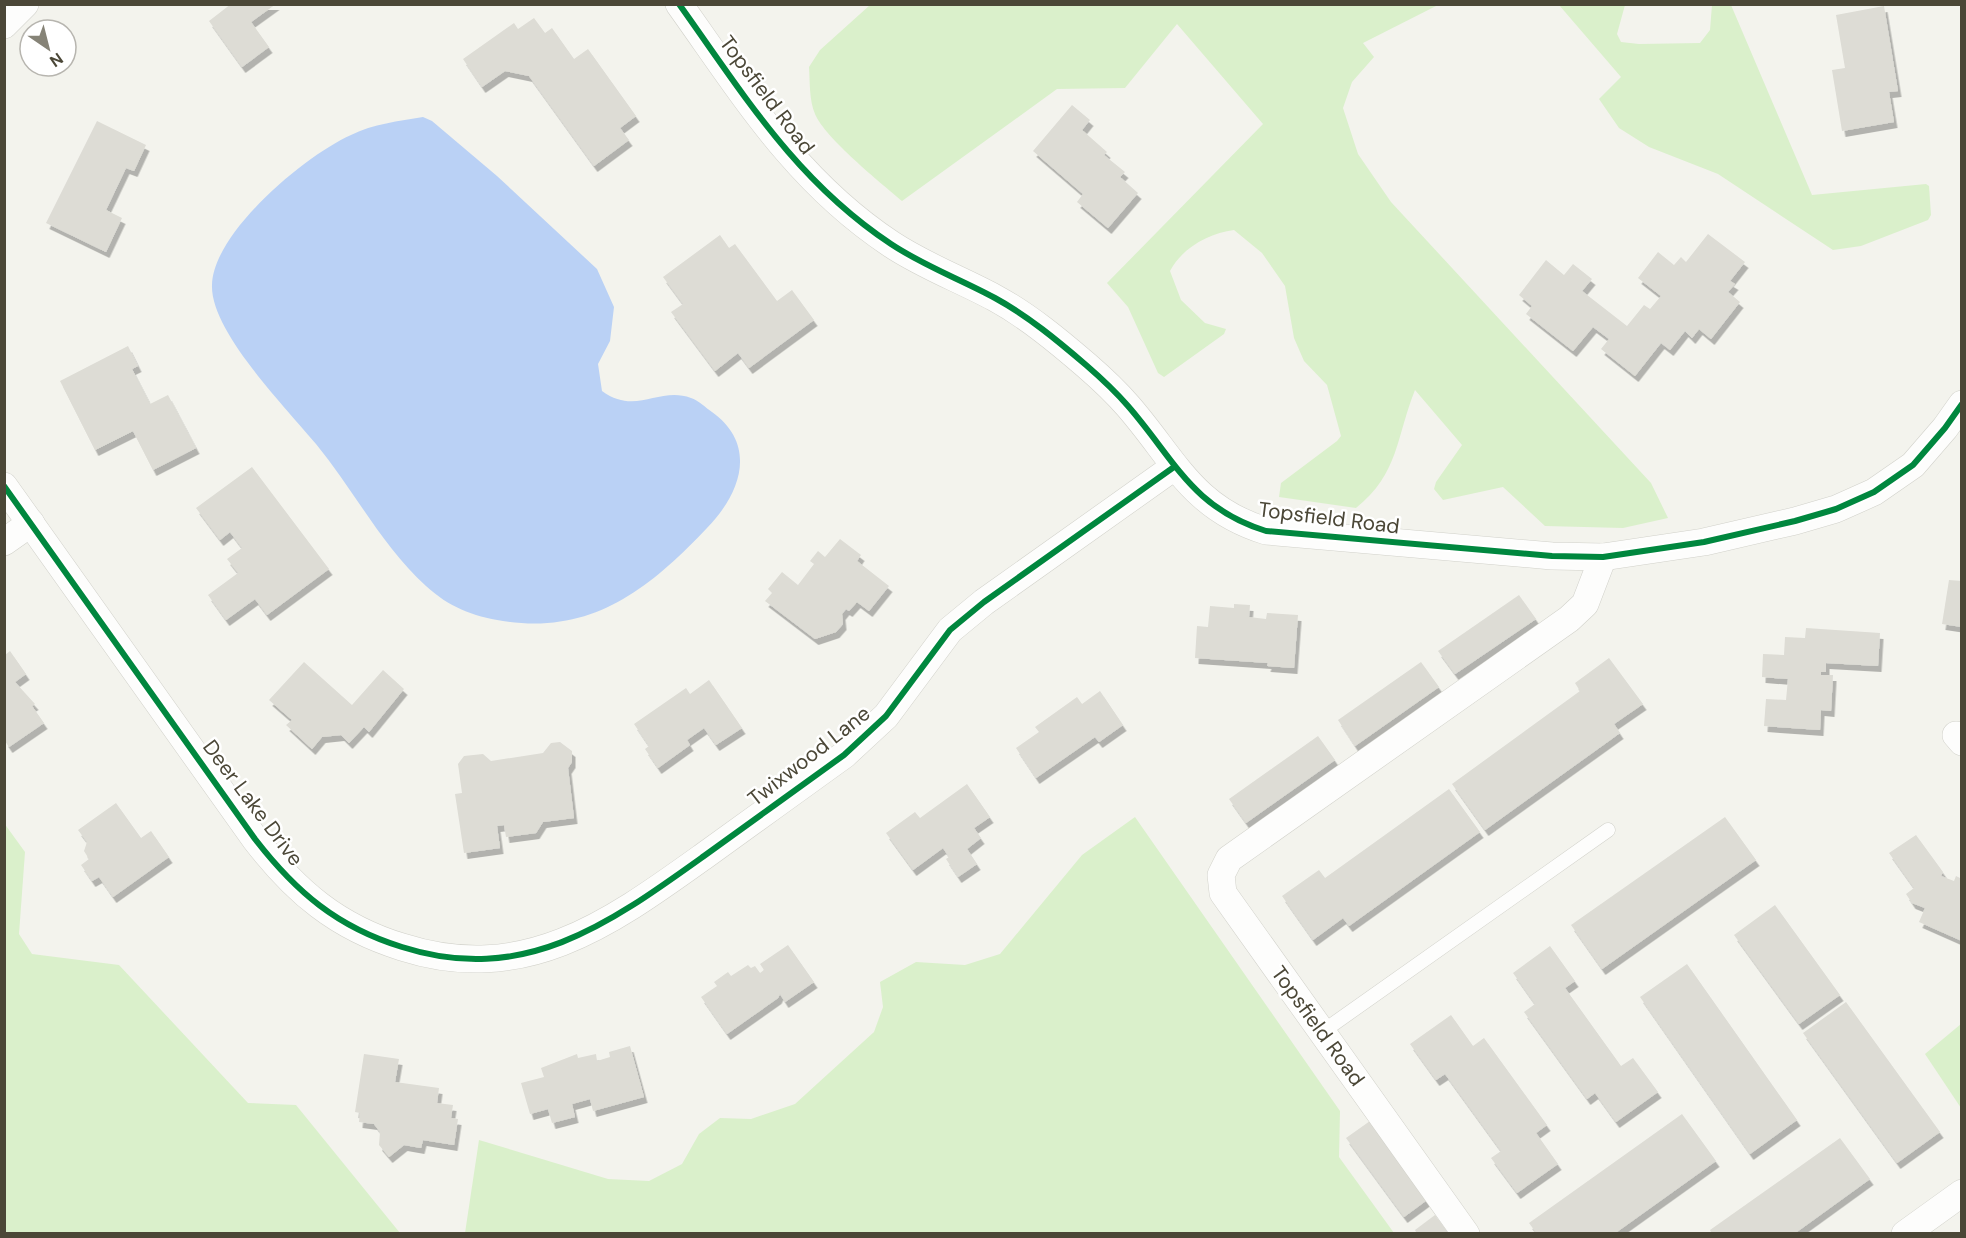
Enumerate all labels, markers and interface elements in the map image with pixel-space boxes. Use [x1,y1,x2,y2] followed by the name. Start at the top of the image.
[18,18,78,78] north arrow
[713,30,821,160] street label: Topsfield Road
[46,48,67,72] text: N
[1257,495,1401,541] street label: Topsfield Road
[742,699,876,813] street label: Twixwood Lane
[196,734,310,872] street label: Deer Lake Drive
[1265,960,1371,1092] street label: Topsfield Road

